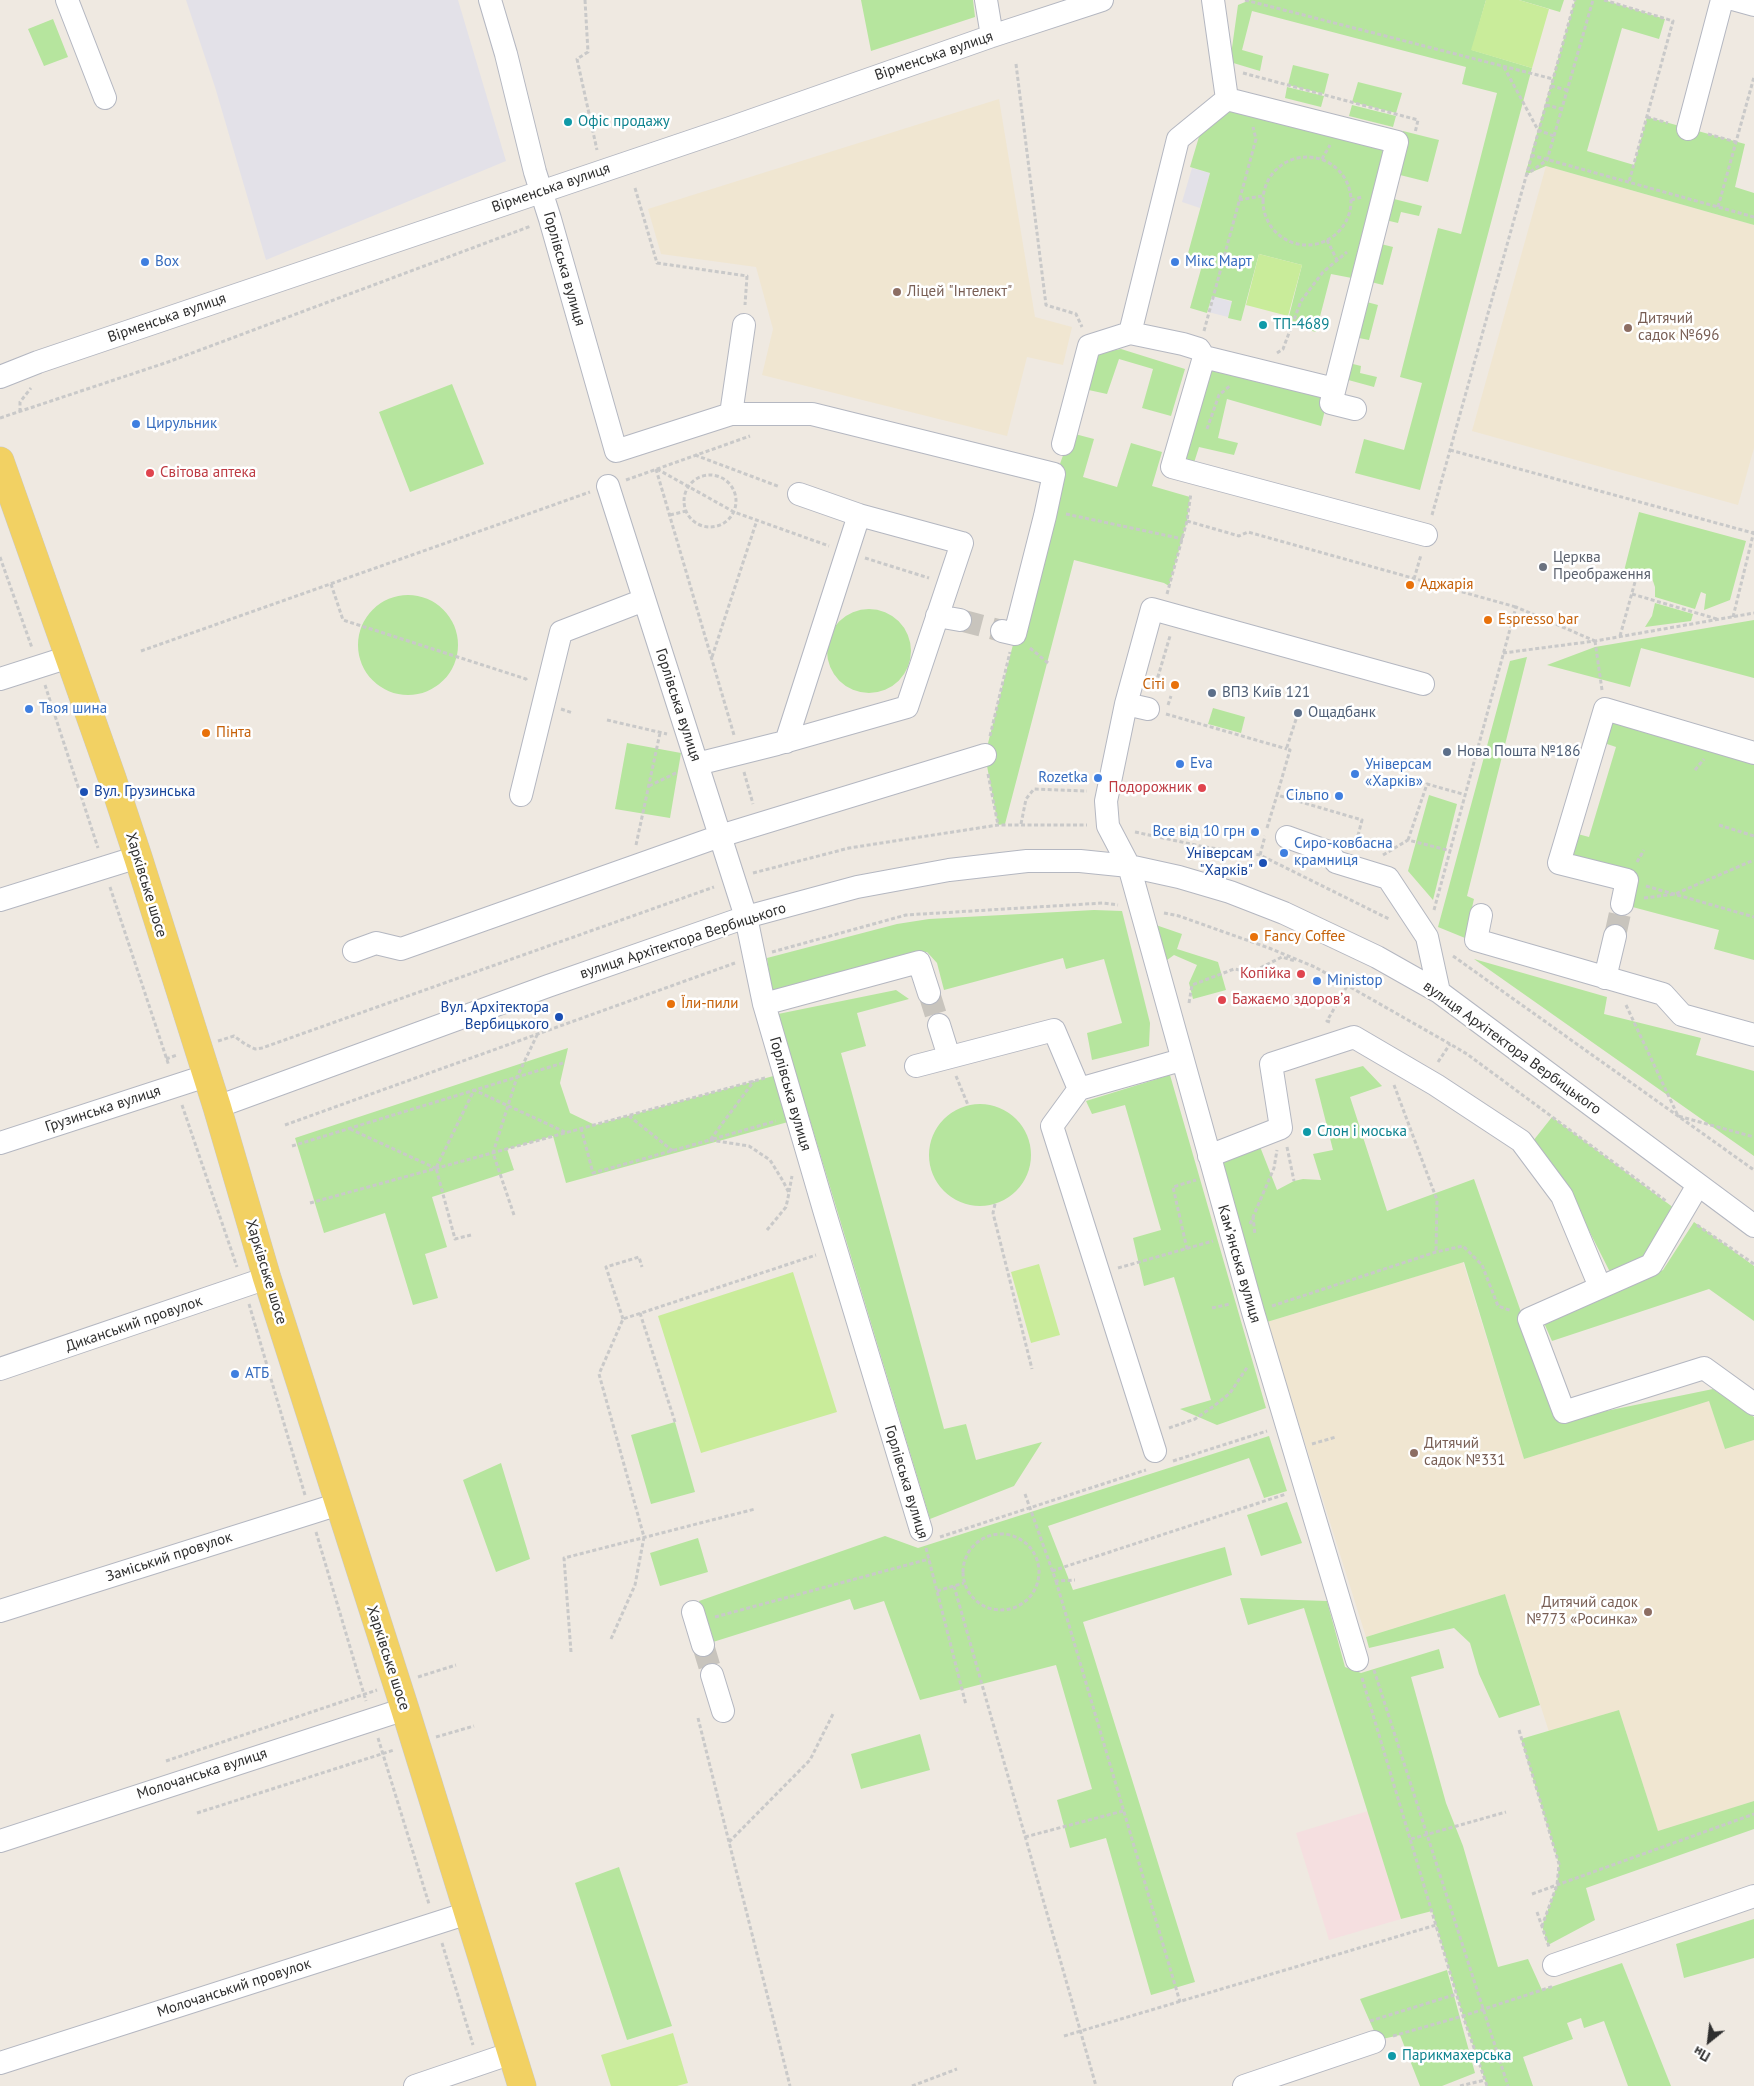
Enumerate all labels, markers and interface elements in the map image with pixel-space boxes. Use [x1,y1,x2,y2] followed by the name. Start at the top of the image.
[872,27,996,85] street label: Вірменська вулиця
[578,113,670,131] place label: Офіс продажу
[562,116,574,128] marker: Офіс продажу
[489,159,613,217] street label: Вірменська вулиця
[539,210,589,328] street label: Горлівська вулиця
[155,253,179,271] place label: Box
[1185,253,1252,271] place label: Мікс Март
[139,256,151,268] marker: Box
[1169,256,1181,268] marker: Мікс Март
[907,283,1012,301] place label: Ліцей "Інтелект"
[891,286,903,298] marker: Ліцей "Інтелект"
[105,289,229,347] street label: Вірменська вулиця
[1638,310,1719,345] place label: Дитячий садок №696
[1273,316,1329,334] place label: ТП-4689
[1257,319,1269,331] marker: ТП-4689
[1622,322,1634,334] marker: Дитячий садок №696
[146,415,217,433] place label: Цирульник
[130,418,142,430] marker: Цирульник
[160,464,256,482] place label: Світова аптека
[144,467,156,479] marker: Світова аптека
[1553,549,1651,584] place label: Церква Преображення
[1537,561,1549,573] marker: Церква Преображення
[1420,576,1473,594] place label: Аджарія
[1404,579,1416,591] marker: Аджарія
[1498,611,1579,629] place label: Espresso bar
[1482,614,1494,626] marker: Espresso bar
[651,646,705,764] street label: Горлівська вулиця
[1142,676,1165,694] place label: Сіті
[1169,679,1181,691] marker: Сіті
[1222,684,1310,702] place label: ВПЗ Київ 121
[1206,687,1218,699] marker: ВПЗ Київ 121
[39,700,107,718] place label: Твоя шина
[23,703,35,715] marker: Твоя шина
[1308,704,1376,722] place label: Ощадбанк
[1292,707,1304,719] marker: Ощадбанк
[216,724,251,742] place label: Пінта
[200,727,212,739] marker: Пінта
[1457,743,1580,761] place label: Нова Пошта №186
[1441,746,1453,758] marker: Нова Пошта №186
[1190,755,1213,773] place label: Eva
[1365,756,1432,791] place label: Універсам «Харків»
[1174,758,1186,770] marker: Eva
[1349,768,1361,780] marker: Універсам «Харків»
[1038,769,1088,787] place label: Rozetka
[1092,772,1104,784] marker: Rozetka
[1109,779,1192,797] place label: Подорожник
[1196,782,1208,794] marker: Подорожник
[94,783,195,801] place label: Вул. Грузинська
[78,786,90,798] marker: Вул. Грузинська
[1286,787,1329,805] place label: Сільпо
[1333,790,1345,802] marker: Сільпо
[1152,823,1245,841] place label: Все від 10 грн
[1249,826,1261,838] marker: Все від 10 грн
[121,830,171,940] street label: Харківське шосе
[1294,835,1393,870] place label: Сиро-ковбасна крамниця
[1186,845,1253,880] place label: Універсам "Харків"
[1278,847,1290,859] marker: Сиро-ковбасна крамниця
[1257,857,1269,869] marker: Універсам "Харків"
[578,899,788,983] street label: вулиця Архітектора Вербицького
[1264,928,1345,946] place label: Fancy Coffee
[1248,931,1260,943] marker: Fancy Coffee
[1240,965,1291,983] place label: Копійка
[1295,968,1307,980] marker: Копійка
[1327,972,1382,990] place label: Ministop
[1311,975,1323,987] marker: Ministop
[1419,977,1605,1119] street label: вулиця Архітектора Вербицького
[1232,991,1350,1009] place label: Бажаємо здоровʼя
[1216,994,1228,1006] marker: Бажаємо здоровʼя
[681,995,738,1013] place label: Їли-пили
[665,998,677,1010] marker: Їли-пили
[441,999,549,1034] place label: Вул. Архітектора Вербицького
[553,1011,565,1023] marker: Вул. Архітектора Вербицького
[765,1035,815,1153] street label: Горлівська вулиця
[43,1082,163,1136] street label: Грузинська вулиця
[1317,1123,1407,1141] place label: Слон і моська
[1301,1126,1313,1138] marker: Слон і моська
[1214,1203,1264,1325] street label: Камʼянська вулиця
[241,1217,291,1327] street label: Харківське шосе
[63,1292,205,1356] street label: Диканський провулок
[245,1365,269,1383] place label: АТБ
[229,1368,241,1380] marker: АТБ
[880,1423,932,1541] street label: Горлівська вулиця
[1424,1435,1505,1470] place label: Дитячий садок №331
[1408,1447,1420,1459] marker: Дитячий садок №331
[104,1528,234,1586] street label: Заміський провулок
[1526,1594,1638,1629] place label: Дитячий садок №773 «Росинка»
[363,1603,413,1713] street label: Харківське шосе
[1642,1606,1654,1618] marker: Дитячий садок №773 «Росинка»
[135,1744,269,1804] street label: Молочанська вулиця
[155,1955,313,2021] street label: Молочанський провулок
[1684,2016,1734,2066] north arrow
[1690,2042,1713,2066] text: Пн
[1402,2047,1511,2065] place label: Парикмахерська
[1386,2050,1398,2062] marker: Парикмахерська

